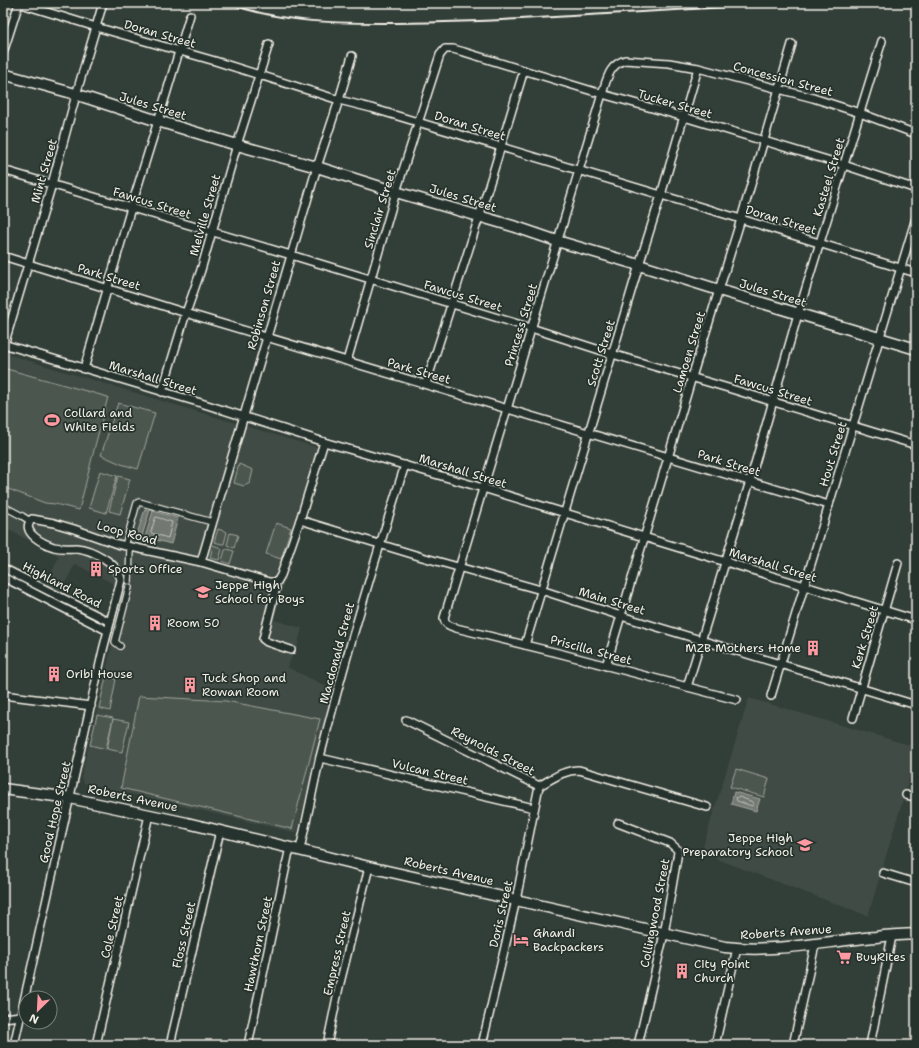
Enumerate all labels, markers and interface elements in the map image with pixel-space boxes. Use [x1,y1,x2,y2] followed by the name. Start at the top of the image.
[122,16,198,52] street label: Doran Street
[731,58,835,100] street label: Concession Street
[636,86,714,122] street label: Tucker Street
[117,88,189,124] street label: Jules Street
[432,108,508,144] street label: Doran Street
[809,135,849,219] street label: Kasteel Street
[27,137,61,205] street label: Mint Street
[360,167,400,251] street label: Sinclair Street
[186,172,224,258] street label: Melville Street
[427,180,499,216] street label: Jules Street
[111,183,193,223] street label: Fawcus Street
[743,202,819,238] street label: Doran Street
[244,258,284,352] street label: Robinson Street
[76,260,142,294] street label: Park Street
[737,275,809,311] street label: Jules Street
[422,276,504,316] street label: Fawcus Street
[501,282,541,368] street label: Princess Street
[669,309,709,395] street label: Lamoen Street
[583,318,619,388] street label: Scott Street
[385,354,453,388] street label: Park Street
[107,357,199,399] street label: Marshall Street
[732,370,814,410] street label: Fawcus Street
[64,405,135,435] place label: Collard and White Fields
[43,411,61,429] sports icon: Collard and White Fields
[815,419,851,489] street label: Hout Street
[696,446,762,480] street label: Park Street
[417,450,509,492] street label: Marshall Street
[95,517,159,549] street label: Loop Road
[727,544,819,586] street label: Marshall Street
[20,558,105,612] street label: Highland Road
[87,560,105,578] building icon: Sports Office
[108,561,183,577] place label: Sports Office
[215,577,305,607] place label: Jeppe High School for Boys
[194,583,212,601] school or university icon: Jeppe High School for Boys
[577,583,647,619] street label: Main Street
[316,600,358,706] street label: Macdonald Street
[848,603,882,671] street label: Kerk Street
[146,614,164,632] building icon: Room 50
[167,615,220,631] place label: Room 50
[548,631,634,669] street label: Priscilla Street
[804,639,822,657] building icon: MZB Mothers Home
[685,640,801,656] place label: MZB Mothers Home
[45,665,63,683] building icon: Oribi House
[66,666,133,682] place label: Oribi House
[202,670,287,700] place label: Tuck Shop and Rowan Room
[181,676,199,694] building icon: Tuck Shop and Rowan Room
[448,723,538,779] street label: Reynolds Street
[390,755,470,789] street label: Vulcan Street
[35,759,75,865] street label: Good Hope Street
[87,781,180,815] street label: Roberts Avenue
[682,830,793,860] place label: Jeppe High Preparatory School
[796,836,814,854] school or university icon: Jeppe High Preparatory School
[403,853,496,889] street label: Roberts Avenue
[637,857,673,969] street label: Collingwood Street
[485,879,517,949] street label: Doris Street
[97,894,127,960] street label: Cole Street
[240,895,276,993] street label: Hawthorn Street
[169,900,199,970] street label: Floss Street
[319,909,355,997] street label: Empress Street
[740,921,832,943] street label: Roberts Avenue
[533,925,604,955] place label: Ghandi Backpackers
[512,931,530,949] hotel icon: Ghandi Backpackers
[835,948,853,966] supermarket icon: BuyRites
[856,949,906,965] place label: BuyRites
[694,956,750,986] place label: City Point Church
[673,962,691,980] building icon: City Point Church
[18,990,58,1030] north arrow
[27,1010,41,1027] text: N

